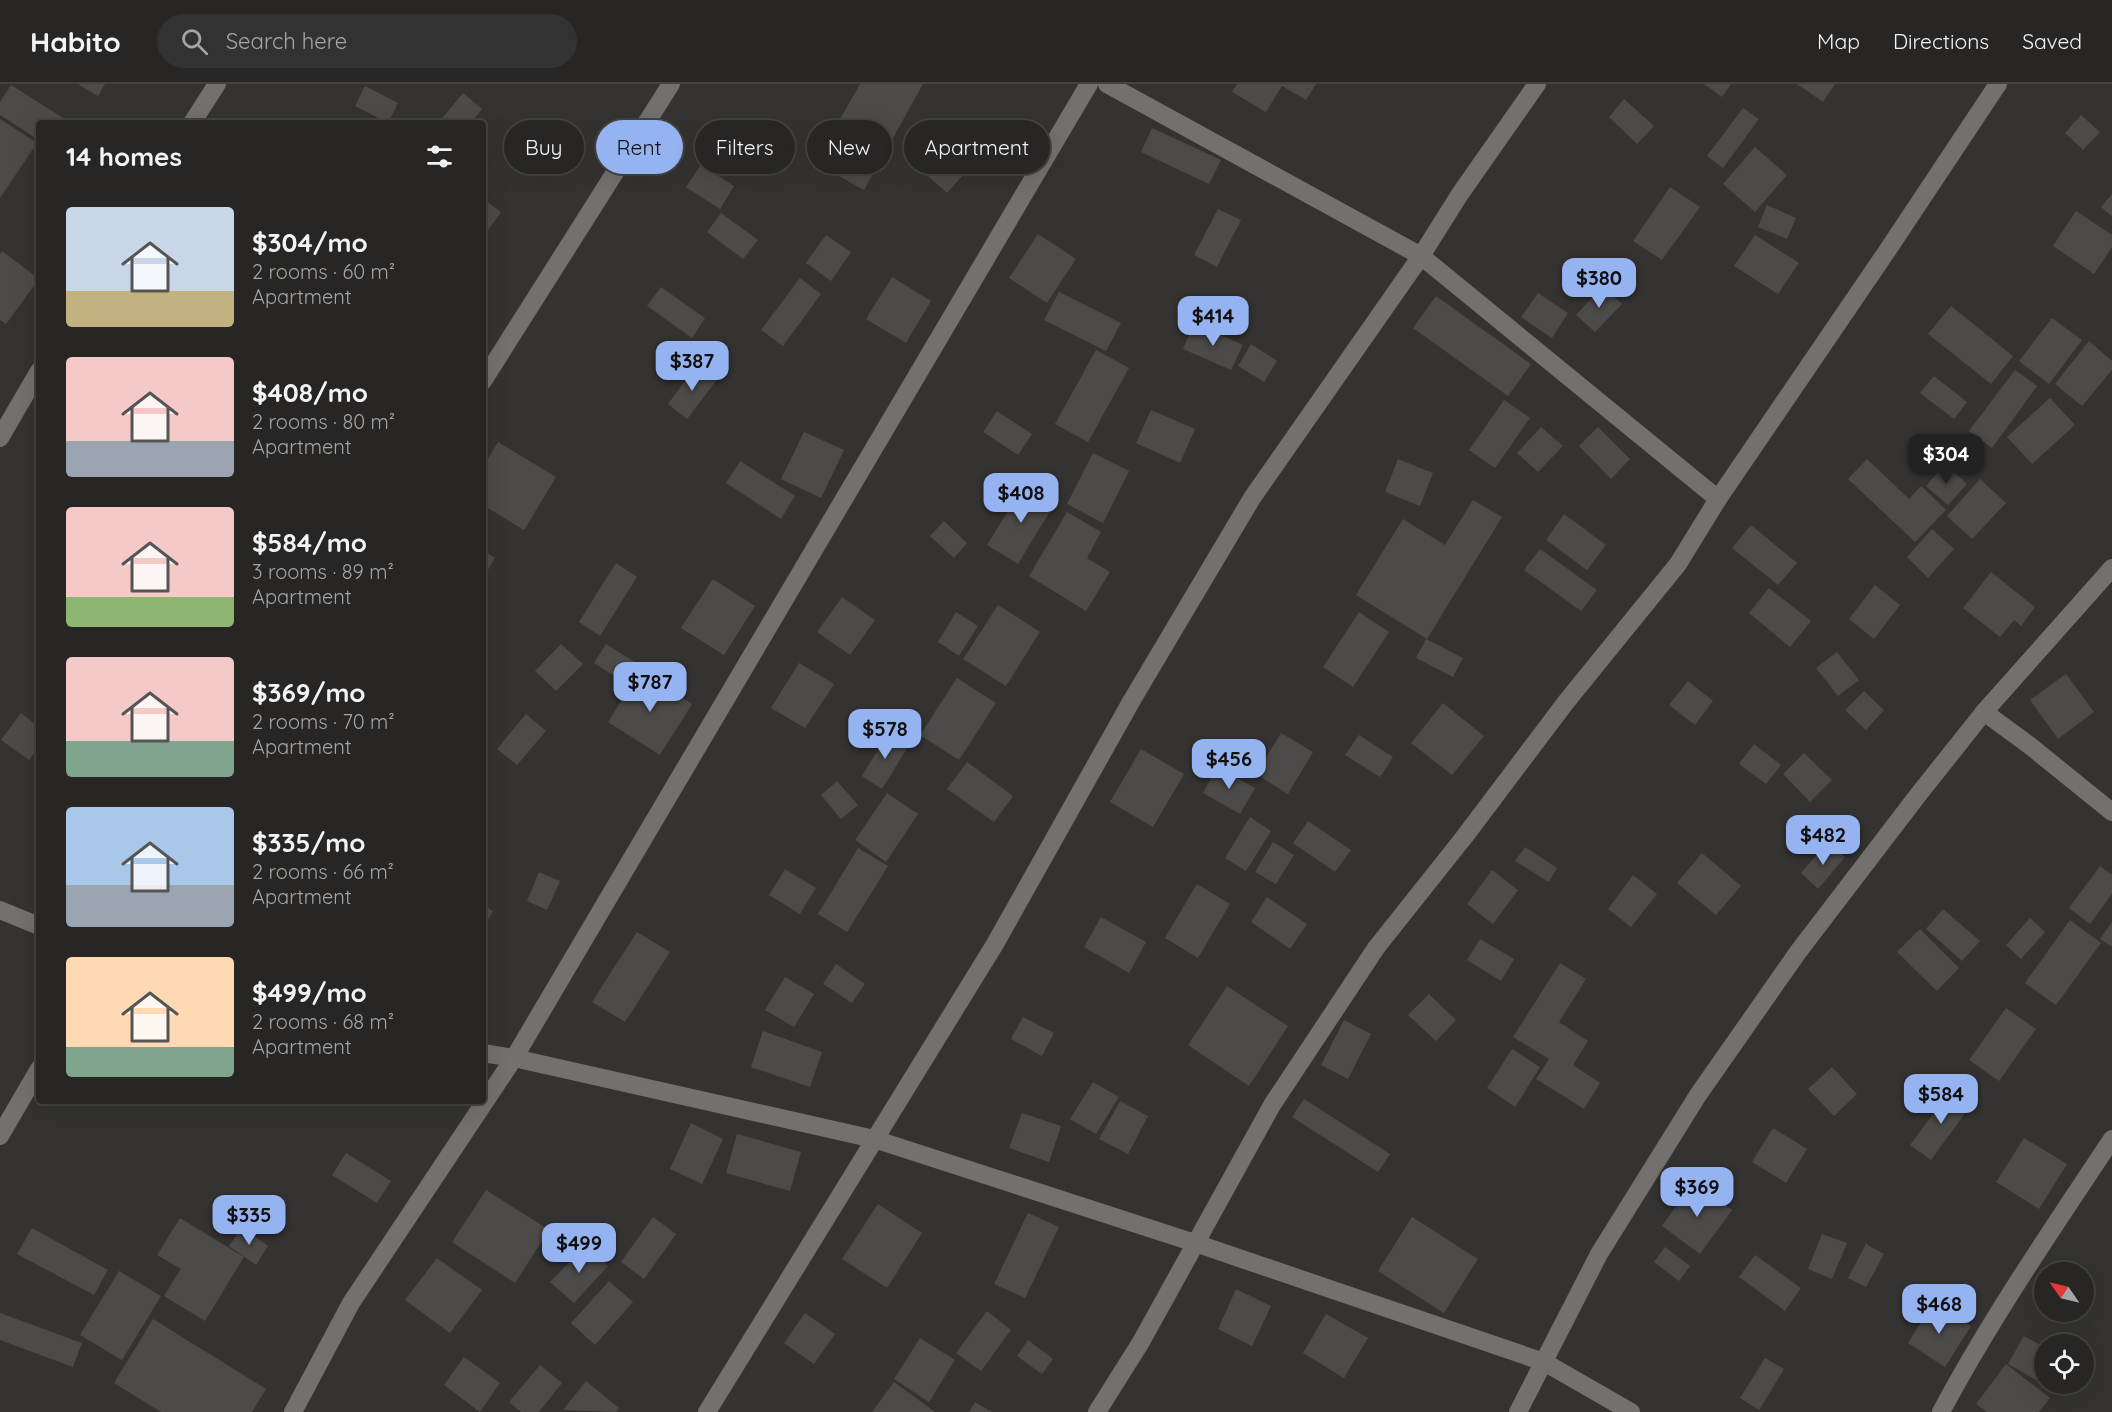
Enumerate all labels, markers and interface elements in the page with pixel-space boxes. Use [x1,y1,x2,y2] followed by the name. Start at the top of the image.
[157,14,577,68] search box
[30,24,121,59] text: Habito
[178,25,211,58] icon: search
[226,27,347,55] text: Search here
[1817,28,1860,54] text: Map
[1893,28,1989,54] text: Directions
[2022,28,2082,54] text: Saved
[504,120,584,174] chip: Buy
[596,120,683,174] chip: Rent
[695,120,795,174] chip: Filters
[807,120,892,174] chip: New
[904,120,1050,174] chip: Apartment
[66,140,182,173] text: 14 homes
[423,140,456,173] icon: filters
[252,226,368,259] text: $304/mo
[114,231,186,303] icon: home
[1563,258,1635,309] pin: $380
[252,259,395,284] text: 2 rooms · 60 m²
[1576,265,1622,290] text: $380
[252,284,352,309] text: Apartment
[1177,296,1249,347] pin: $414
[1192,303,1234,328] text: $414
[656,341,728,392] pin: $387
[670,348,714,373] text: $387
[252,376,368,409] text: $408/mo
[114,381,186,453] icon: home
[252,409,395,434] text: 2 rooms · 80 m²
[252,434,352,459] text: Apartment
[1910,434,1982,485] pin: $304
[1923,441,1969,466] text: $304
[985,473,1057,524] pin: $408
[998,480,1044,505] text: $408
[252,526,367,559] text: $584/mo
[114,531,186,603] icon: home
[252,559,394,584] text: 3 rooms · 89 m²
[252,584,352,609] text: Apartment
[614,662,686,713] pin: $787
[628,669,672,694] text: $787
[252,676,366,709] text: $369/mo
[114,681,186,753] icon: home
[252,709,395,734] text: 2 rooms · 70 m²
[849,709,921,760] pin: $578
[862,716,908,741] text: $578
[252,734,352,759] text: Apartment
[1193,739,1265,790] pin: $456
[1206,746,1252,771] text: $456
[1787,815,1859,866] pin: $482
[1800,822,1846,847] text: $482
[252,826,365,859] text: $335/mo
[114,831,186,903] icon: home
[252,859,394,884] text: 2 rooms · 66 m²
[252,884,352,909] text: Apartment
[252,976,367,1009] text: $499/mo
[114,981,186,1053] icon: home
[252,1009,394,1034] text: 2 rooms · 68 m²
[252,1034,352,1059] text: Apartment
[1905,1074,1977,1125] pin: $584
[1918,1081,1964,1106] text: $584
[1661,1167,1733,1218] pin: $369
[1674,1174,1720,1199] text: $369
[213,1195,285,1246] pin: $335
[227,1202,271,1227] text: $335
[543,1223,615,1274] pin: $499
[556,1230,602,1255] text: $499
[2034,1262,2094,1322] north arrow
[2034,1262,2094,1394] map controls
[1903,1284,1975,1335] pin: $468
[1916,1291,1962,1316] text: $468
[2034,1334,2094,1394] button: locate

